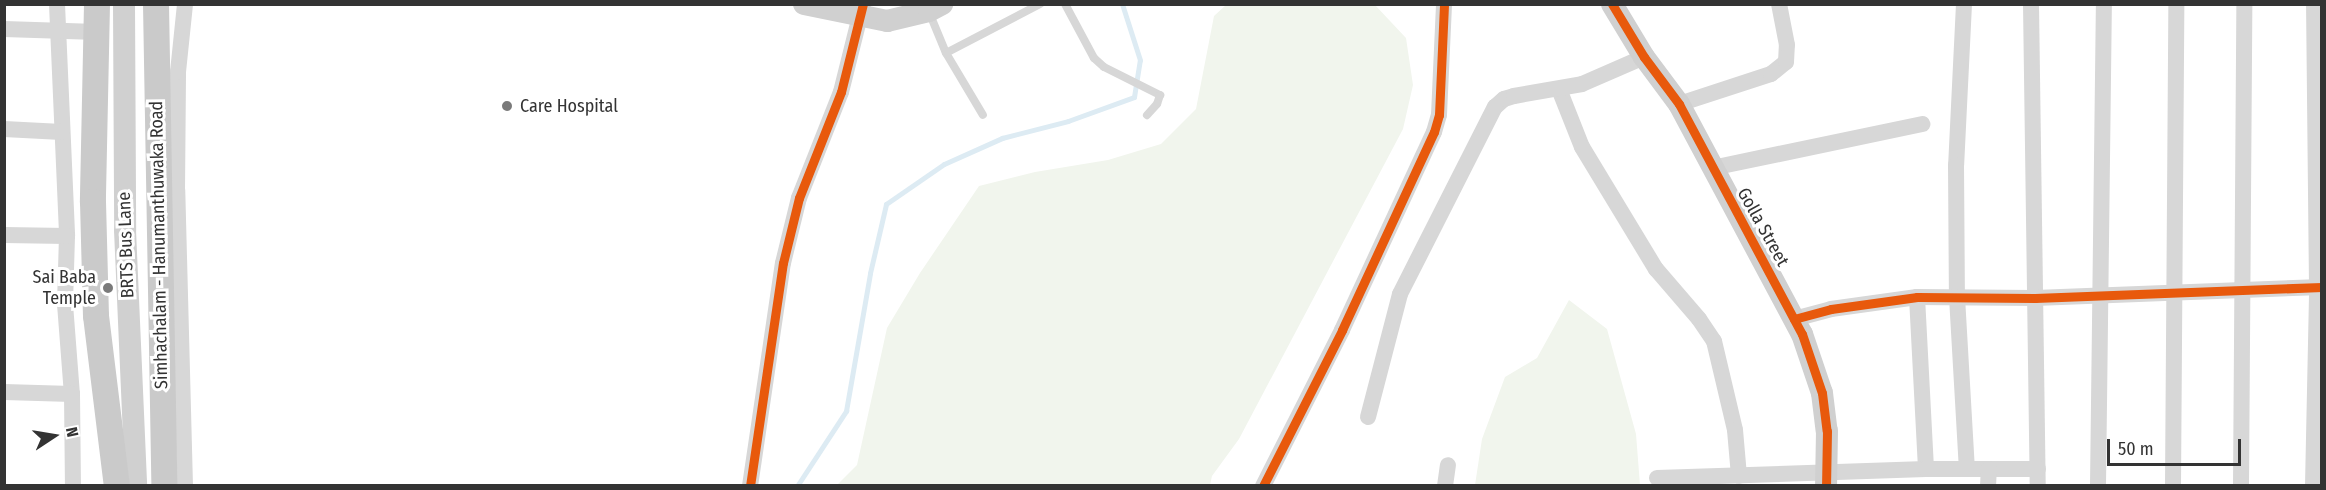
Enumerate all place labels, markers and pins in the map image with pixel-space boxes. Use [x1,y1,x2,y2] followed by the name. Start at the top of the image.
[520,95,618,117] place label: Care Hospital
[498,97,516,115] marker: Care Hospital
[33,267,96,310] place label: Sai Baba Temple
[101,281,115,295] marker: Sai Baba Temple

